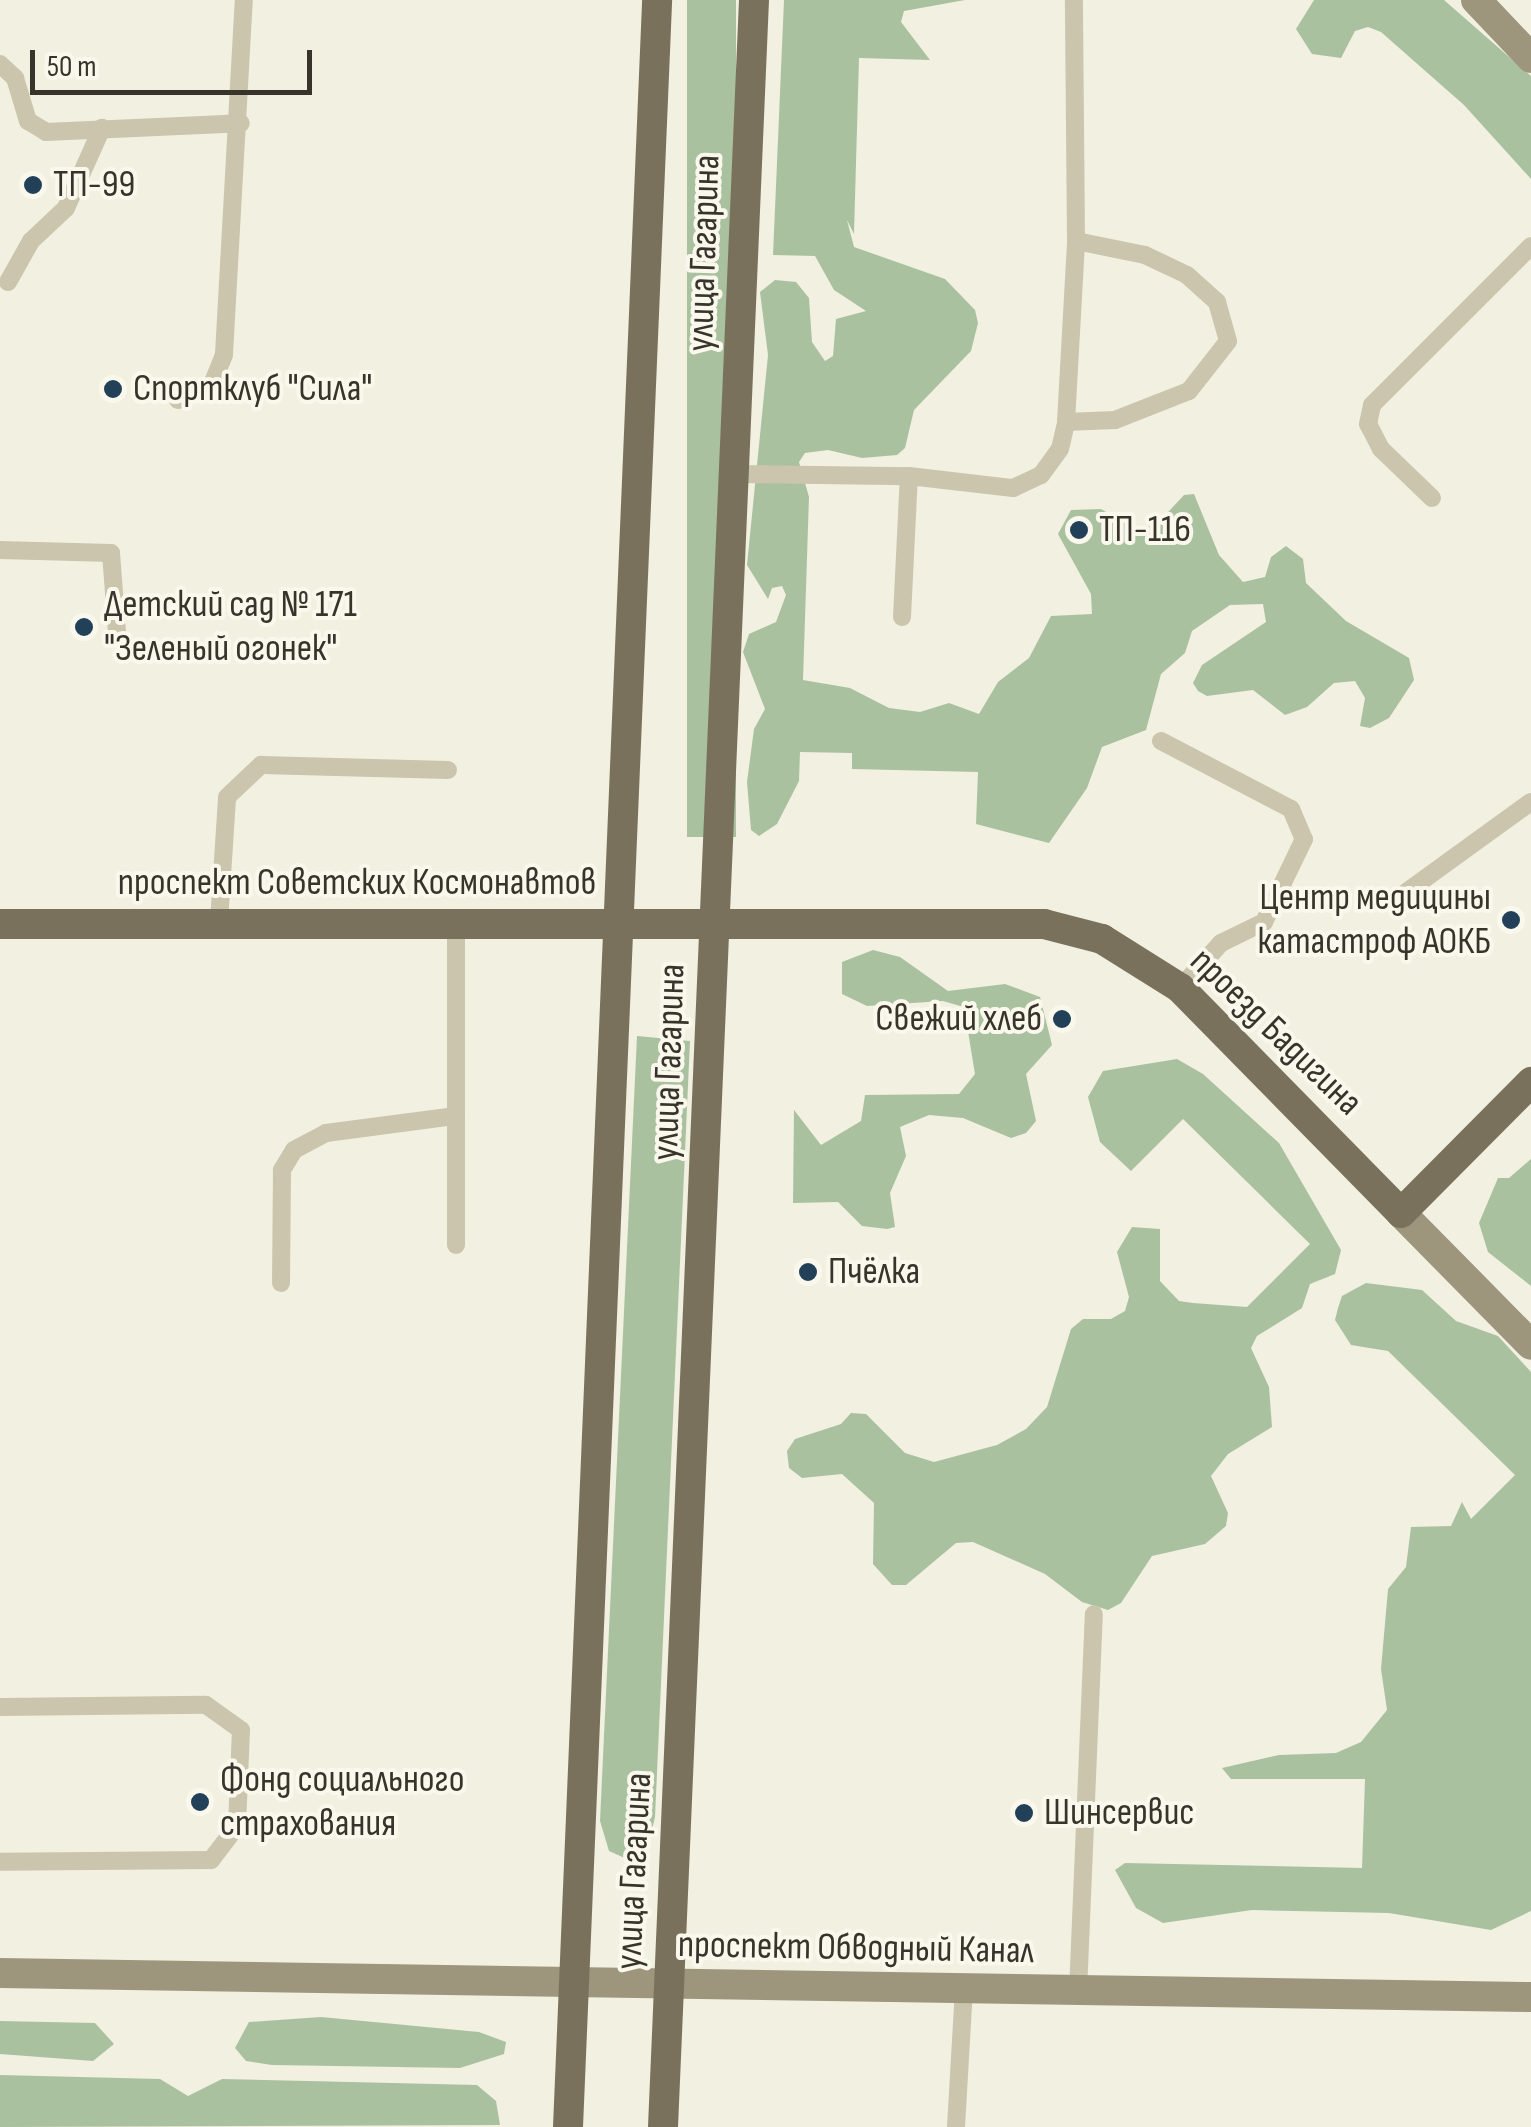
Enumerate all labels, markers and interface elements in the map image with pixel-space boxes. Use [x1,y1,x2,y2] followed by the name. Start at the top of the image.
[35,30,318,92] scale bar
[47,49,96,85] text: 50 m
[678,154,730,352] street label: улица Гагарина
[53,162,135,208] place label: ТП-99
[22,174,44,196] marker: ТП-99
[133,366,372,412] place label: Спортклуб "Сила"
[102,378,124,400] marker: Спортклуб "Сила"
[1099,507,1191,553] place label: ТП-116
[1068,519,1090,541] marker: ТП-116
[104,582,357,672] place label: Детский сад № 171 "Зеленый огонек"
[73,616,95,638] marker: Детский сад № 171 "Зеленый огонек"
[118,860,596,906] street label: проспект Советских Космонавтов
[1257,875,1491,964] place label: Центр медицины катастроф АОКБ
[1500,909,1522,931] marker: Центр медицины катастроф АОКБ
[1180,939,1372,1125] street label: проезд Бадигина
[643,963,695,1161] street label: улица Гагарина
[875,996,1042,1042] place label: Свежий хлеб
[1051,1008,1073,1030] marker: Свежий хлеб
[828,1249,920,1295] place label: Пчёлка
[797,1261,819,1283] marker: Пчёлка
[220,1757,464,1846] place label: Фонд социального страхования
[606,1772,662,1970] street label: улица Гагарина
[1044,1790,1195,1836] place label: Шинсервис
[189,1791,211,1813] marker: Фонд социального страхования
[1013,1802,1035,1824] marker: Шинсервис
[678,1922,1034,1974] street label: проспект Обводный Канал

